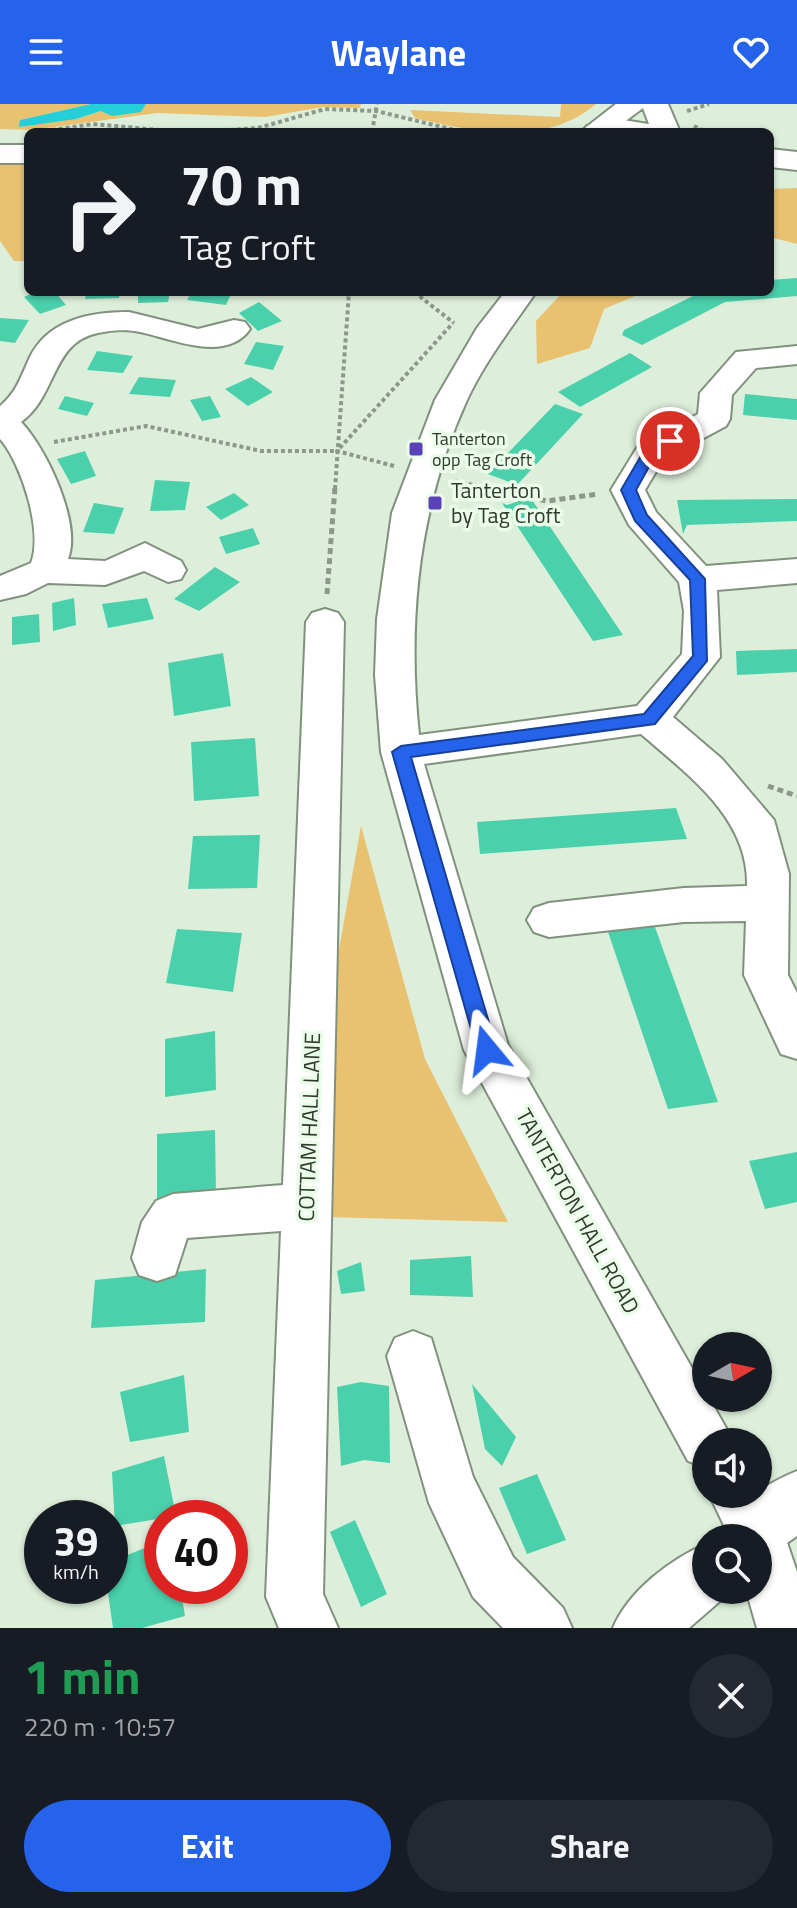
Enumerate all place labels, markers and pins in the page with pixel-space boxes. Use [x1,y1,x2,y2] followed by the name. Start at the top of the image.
[636,407,704,475] pin
[432,425,533,473] place label: Tanterton opp Tag Croft
[407,440,425,458] marker: Tanterton opp Tag Croft
[451,473,561,532] place label: Tanterton by Tag Croft
[426,494,444,512] marker: Tanterton by Tag Croft

